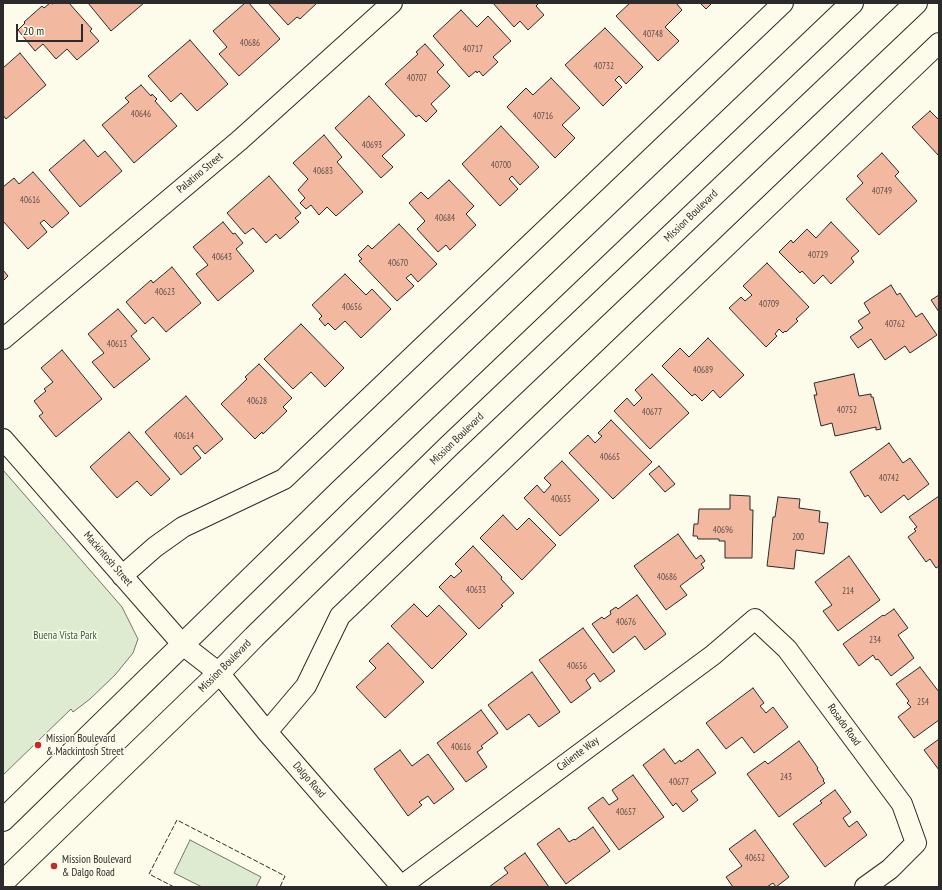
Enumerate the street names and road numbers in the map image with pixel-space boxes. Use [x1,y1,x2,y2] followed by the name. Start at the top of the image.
[174,150,226,196] street label: Palatino Street
[662,187,720,245] street label: Mission Boulevard
[428,410,486,468] street label: Mission Boulevard
[81,529,135,589] street label: Mackintosh Street
[196,637,254,695] street label: Mission Boulevard
[824,702,864,748] street label: Rosado Road
[554,734,602,774] street label: Caliente Way
[290,759,328,801] street label: Dalgo Road

